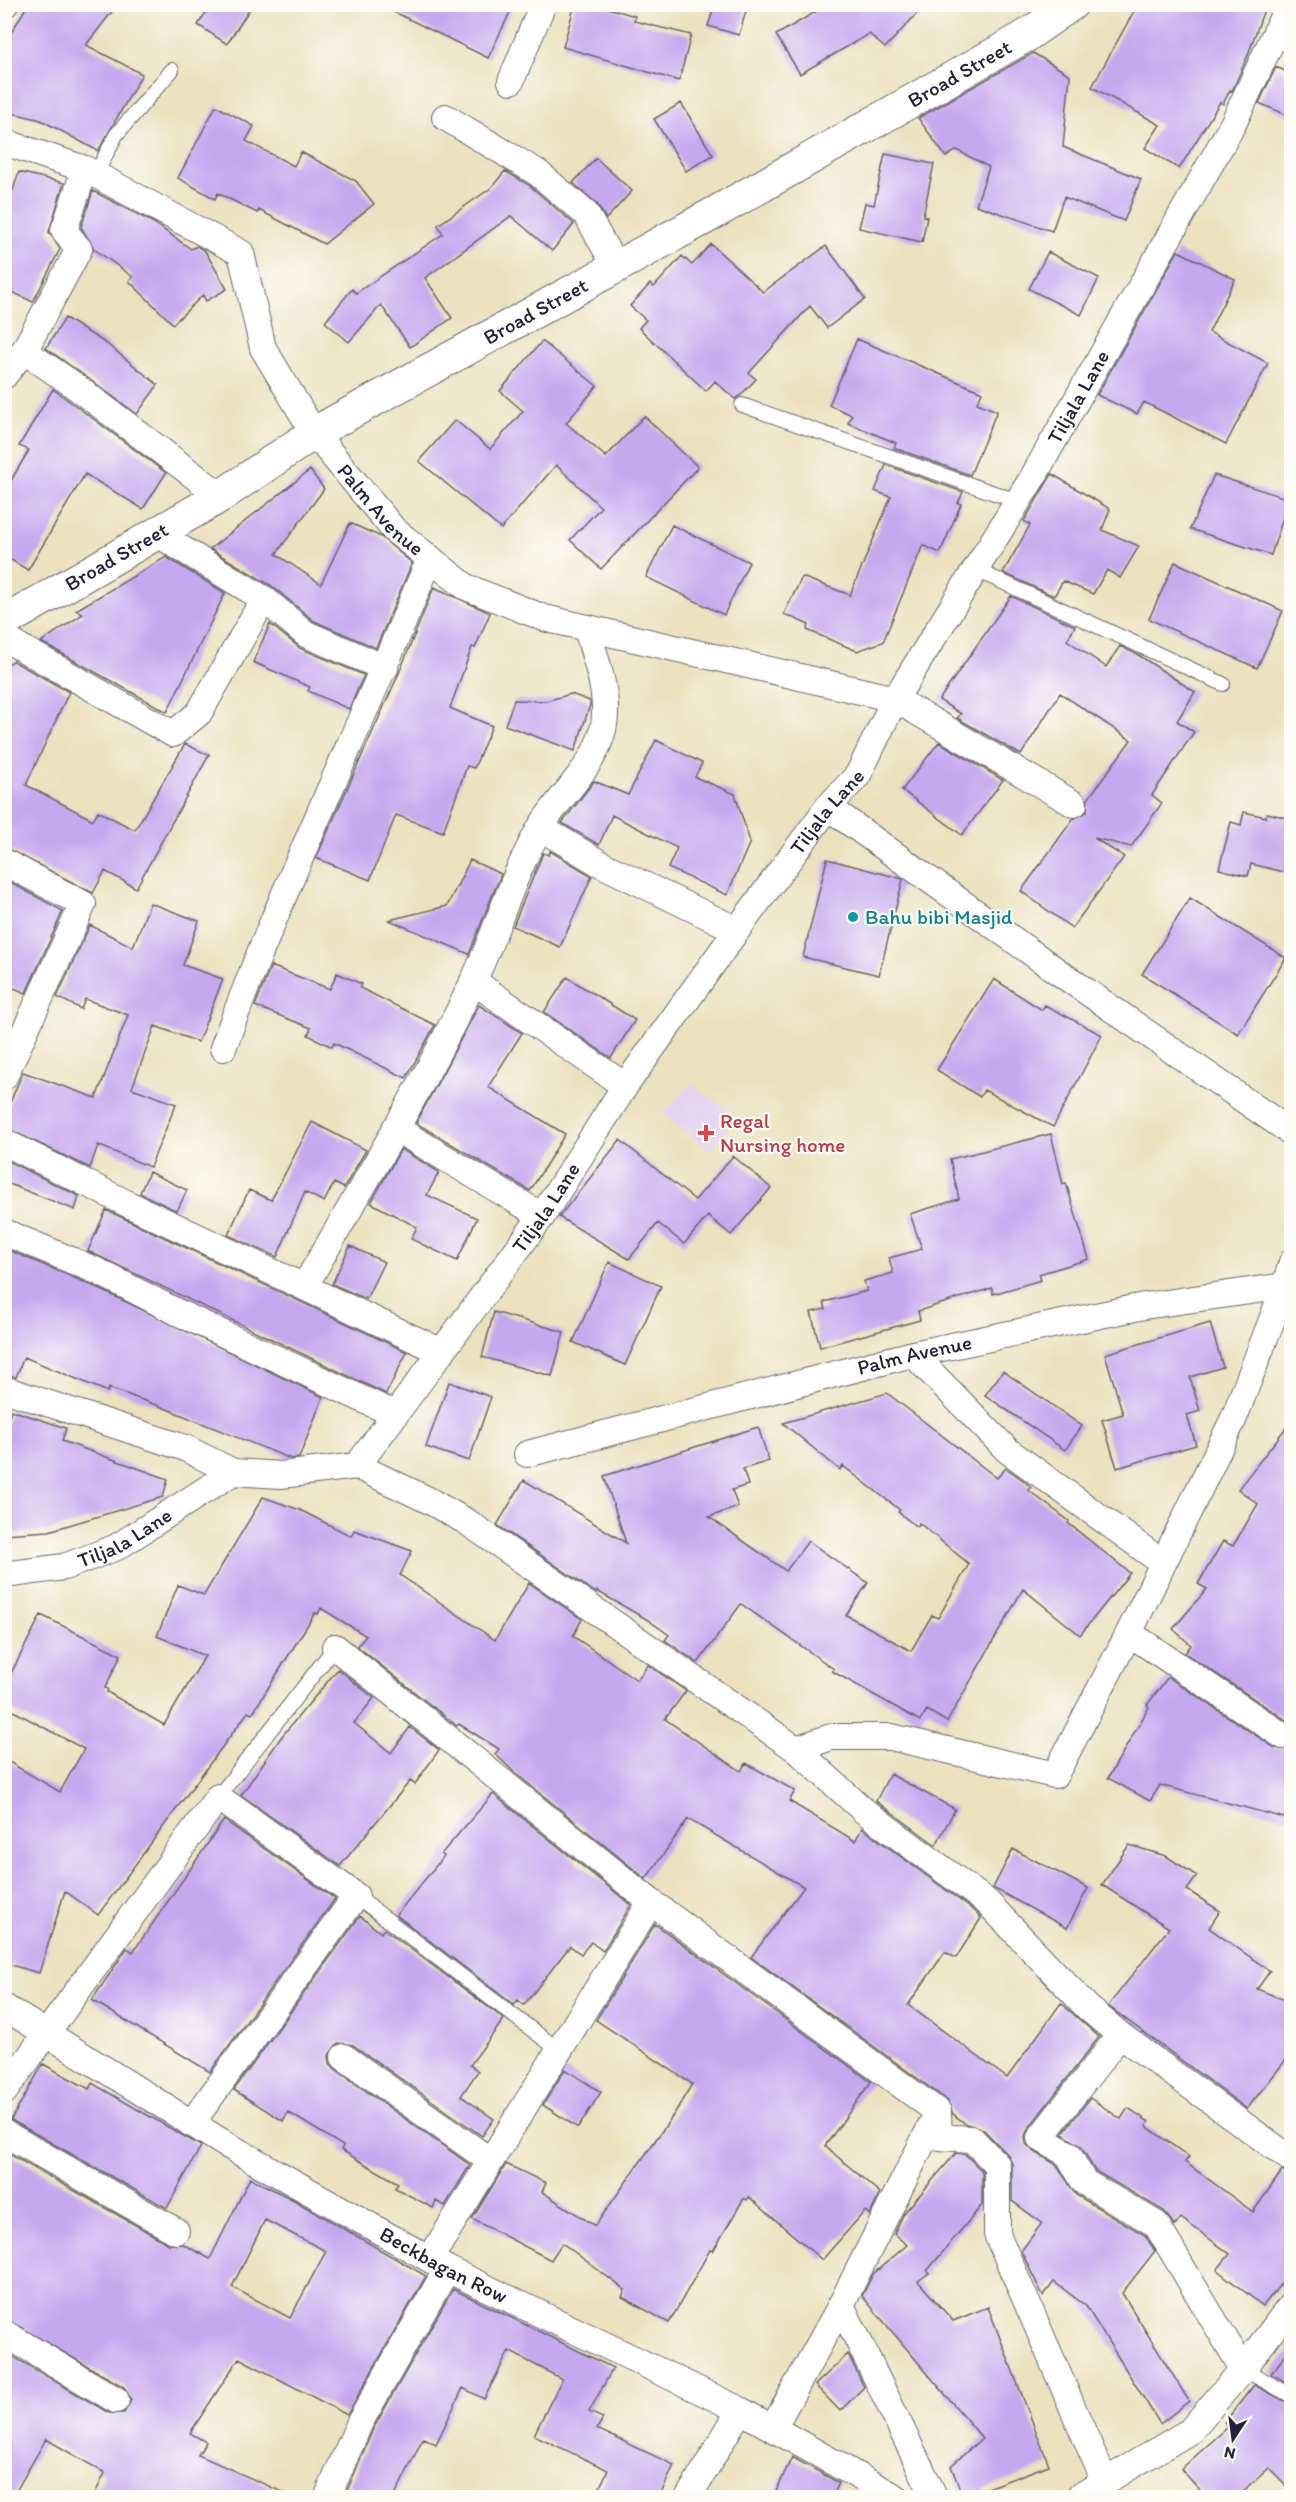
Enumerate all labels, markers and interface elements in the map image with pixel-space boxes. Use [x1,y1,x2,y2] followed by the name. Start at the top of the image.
[903,34,1016,113] street label: Broad Street
[479,272,592,350] street label: Broad Street
[1041,345,1114,448] street label: Tiljala Lane
[332,458,429,561] street label: Palm Avenue
[60,517,172,596] street label: Broad Street
[784,763,869,859] street label: Tiljala Lane
[865,904,1013,929] place label: Bahu bibi Masjid
[846,910,860,924] marker: Bahu bibi Masjid
[720,1108,845,1157] place label: Regal Nursing home
[697,1124,715,1142] marker: Regal Nursing home
[506,1158,585,1258] street label: Tiljala Lane
[855,1329,974,1380] street label: Palm Avenue
[74,1502,176,1573] street label: Tiljala Lane
[376,2221,512,2308] street label: Beckbagan Row
[1203,2409,1263,2469] north arrow
[1222,2443,1237,2464] text: N

